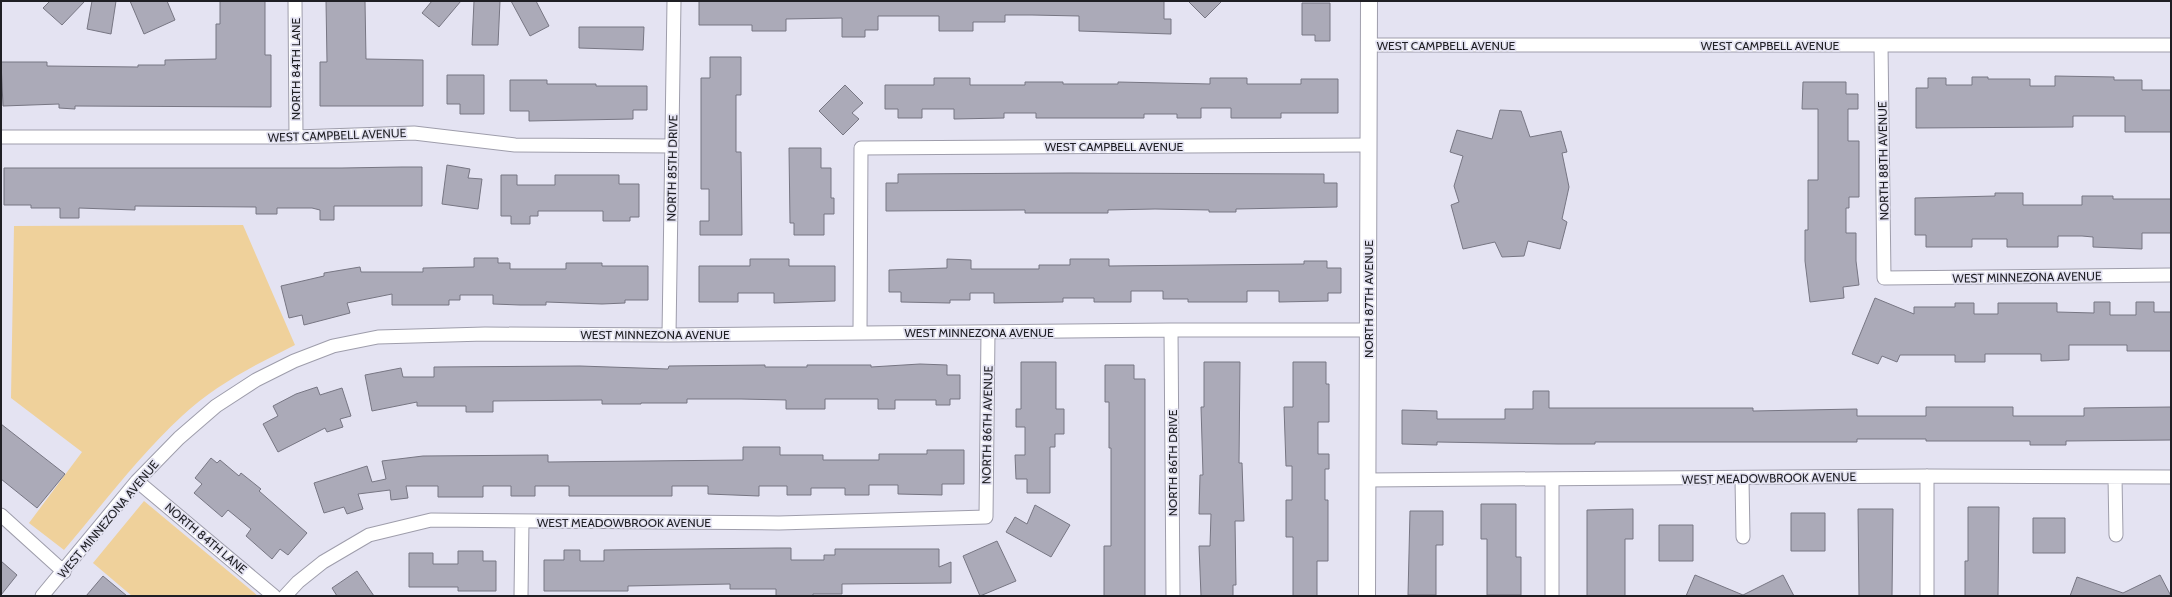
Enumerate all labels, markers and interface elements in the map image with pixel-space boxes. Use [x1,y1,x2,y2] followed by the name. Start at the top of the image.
[288,17,303,120] street label: NORTH 84TH LANE
[1377,38,1516,53] street label: WEST CAMPBELL AVENUE
[1701,38,1840,53] street label: WEST CAMPBELL AVENUE
[1874,101,1892,221] street label: NORTH 88TH AVENUE
[664,114,680,221] street label: NORTH 85TH DRIVE
[268,125,407,145] street label: WEST CAMPBELL AVENUE
[1045,139,1184,154] street label: WEST CAMPBELL AVENUE
[1361,240,1376,358] street label: NORTH 87TH AVENUE
[1952,268,2102,286] street label: WEST MINNEZONA AVENUE
[904,325,1054,340] street label: WEST MINNEZONA AVENUE
[580,327,730,342] street label: WEST MINNEZONA AVENUE
[978,365,996,484] street label: NORTH 86TH AVENUE
[1165,409,1180,516] street label: NORTH 86TH DRIVE
[54,457,162,581] street label: WEST MINNEZONA AVENUE
[1682,469,1856,487] street label: WEST MEADOWBROOK AVENUE
[162,499,250,577] street label: NORTH 84TH LANE
[537,515,711,530] street label: WEST MEADOWBROOK AVENUE

